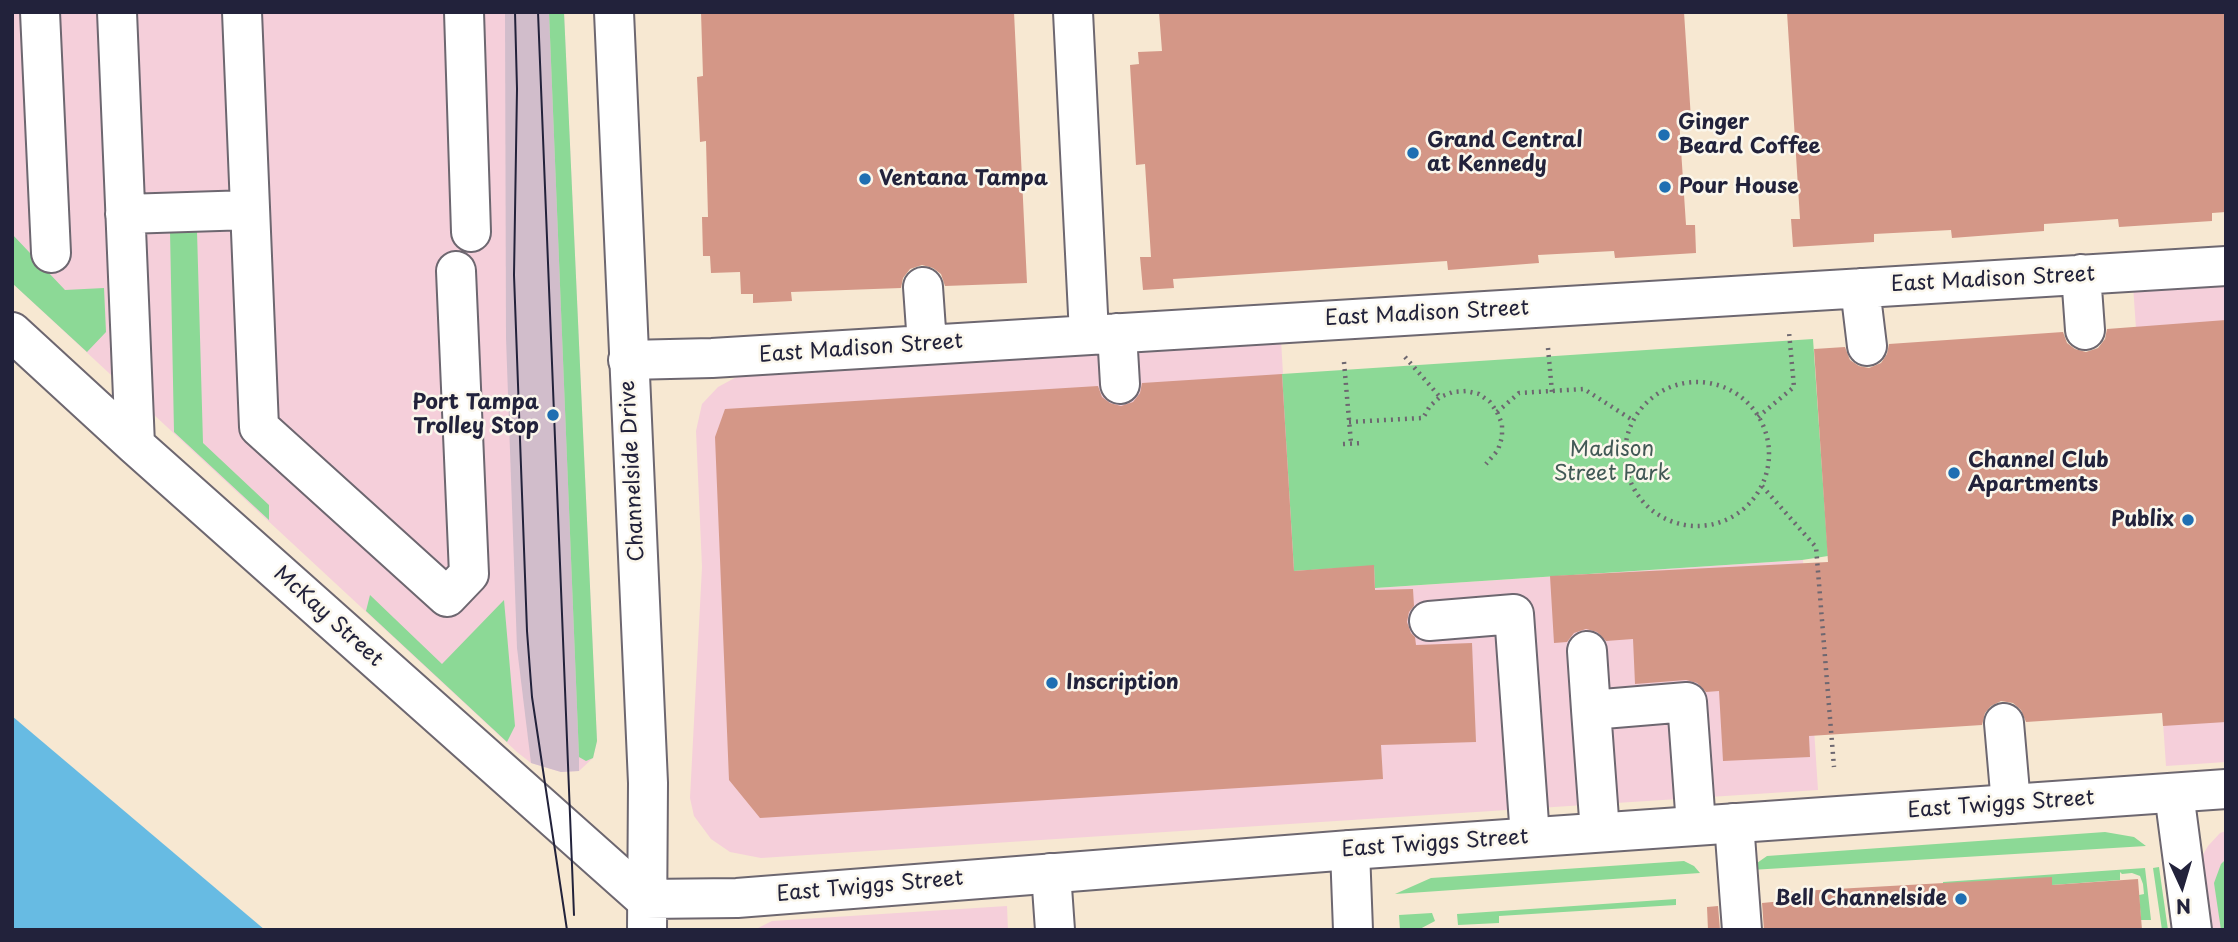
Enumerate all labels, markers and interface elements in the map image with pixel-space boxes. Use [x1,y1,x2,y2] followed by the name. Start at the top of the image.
[1678,110,1820,160] place label: Ginger Beard Coffee
[1656,127,1672,143] marker: Ginger Beard Coffee
[1427,128,1583,178] place label: Grand Central at Kennedy
[1405,145,1421,161] marker: Grand Central at Kennedy
[879,166,1048,192] place label: Ventana Tampa
[857,171,873,187] marker: Ventana Tampa
[1679,174,1799,200] place label: Pour House
[1657,179,1673,195] marker: Pour House
[1890,262,2096,298] street label: East Madison Street
[1324,296,1530,332] street label: East Madison Street
[758,329,964,369] street label: East Madison Street
[616,380,650,562] street label: Channelside Drive
[412,390,539,440] place label: Port Tampa Trolley Stop
[545,407,561,423] marker: Port Tampa Trolley Stop
[1554,437,1670,487] park label: Madison Street Park
[1968,448,2109,498] place label: Channel Club Apartments
[1946,465,1962,481] marker: Channel Club Apartments
[2111,507,2174,533] place label: Publix
[2180,512,2196,528] marker: Publix
[268,561,388,673] street label: McKay Street
[1066,670,1179,696] place label: Inscription
[1044,675,1060,691] marker: Inscription
[1907,786,2095,824] street label: East Twiggs Street
[1341,825,1529,863] street label: East Twiggs Street
[2147,851,2217,921] north arrow
[776,866,964,908] street label: East Twiggs Street
[1775,886,1947,912] place label: Bell Channelside
[1953,891,1969,907] marker: Bell Channelside
[2175,892,2192,921] text: N

